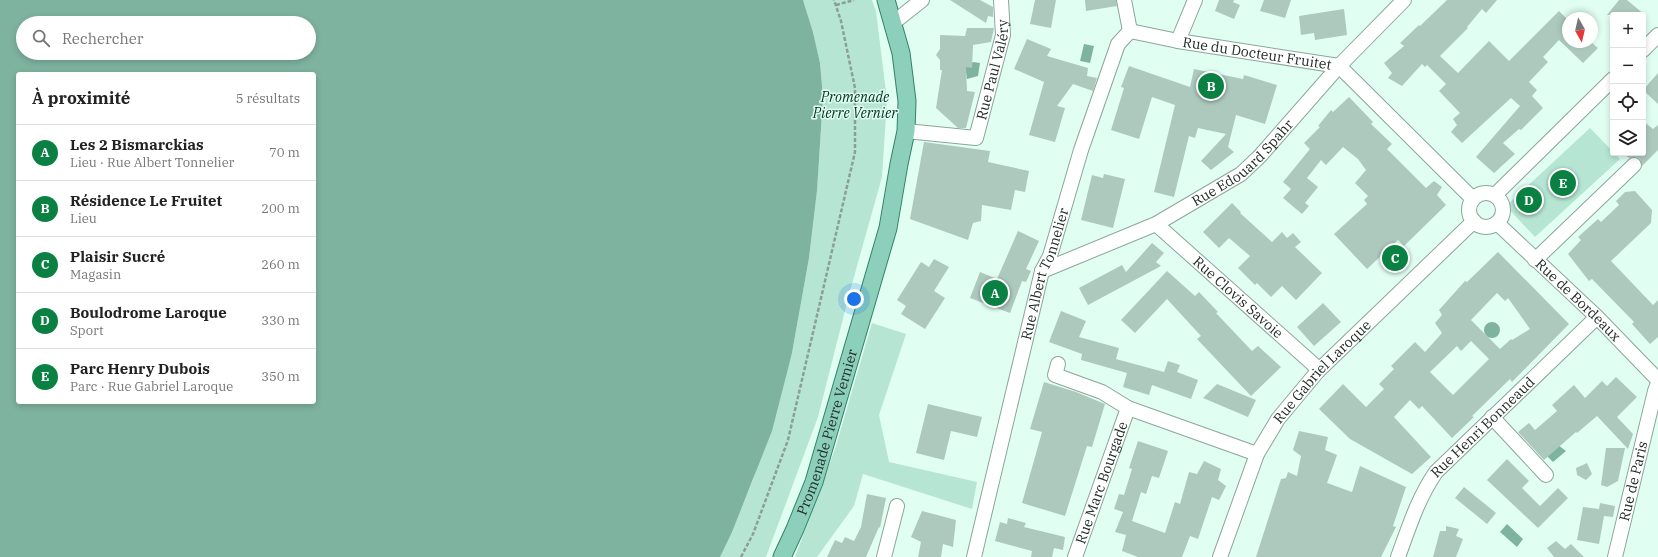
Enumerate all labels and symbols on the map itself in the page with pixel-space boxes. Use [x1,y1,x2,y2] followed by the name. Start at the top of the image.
[1562,12,1598,48] north arrow
[972,18,1012,122] street label: Rue Paul Valéry
[1181,33,1333,74] street label: Rue du Docteur Fruitet
[1198,71,1224,101] pin: B
[812,88,898,122] park label: Promenade Pierre Vernier
[1188,115,1298,210] street label: Rue Edouard Spahr
[1550,168,1576,198] pin: E
[1516,185,1542,215] pin: D
[1017,205,1073,342] street label: Rue Albert Tonnelier
[1382,243,1408,273] pin: C
[1189,252,1287,342] street label: Rue Clovis Savoie
[1532,255,1625,345] street label: Rue de Bordeaux
[982,278,1008,308] pin: A
[844,289,864,309] your location
[1269,316,1375,427] street label: Rue Gabriel Laroque
[793,346,861,518] street label: Promenade Pierre Vernier
[1427,373,1539,481] street label: Rue Henri Bonneaud
[1071,419,1132,546] street label: Rue Marc Bourgade
[1615,439,1652,523] street label: Rue de Paris

